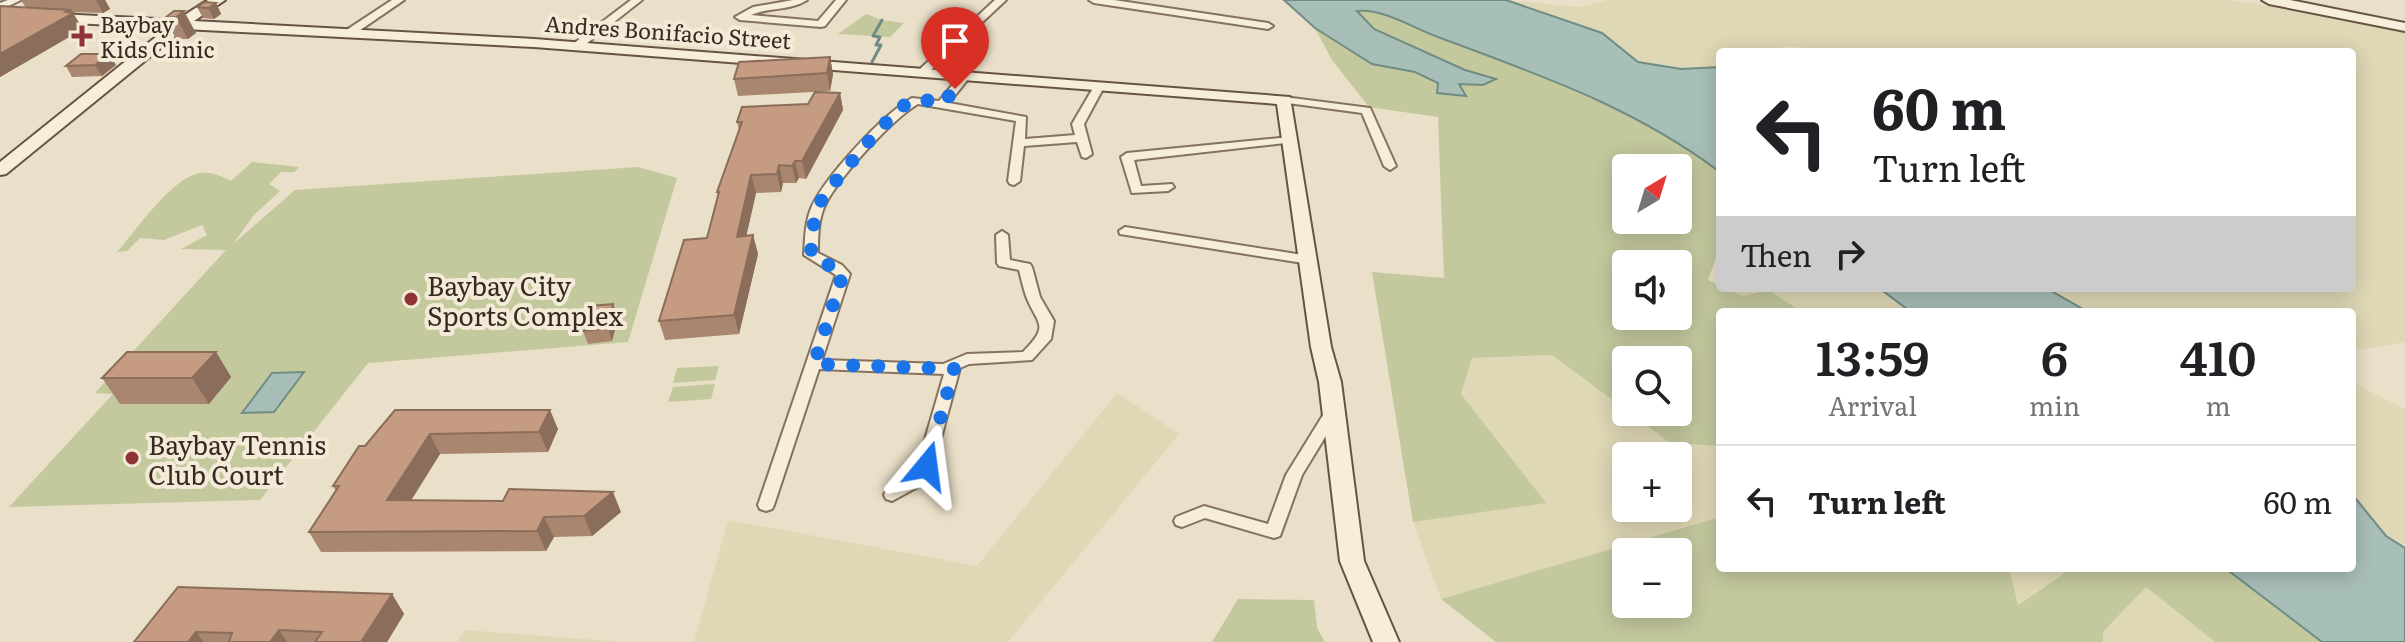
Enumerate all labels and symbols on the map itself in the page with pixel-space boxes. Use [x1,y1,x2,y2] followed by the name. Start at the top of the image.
[544,6,792,56] street label: Andres Bonifacio Street
[100,7,214,65] place label: Baybay Kids Clinic
[921,7,989,89] pin
[71,25,93,47] marker: Baybay Kids Clinic
[1612,154,1692,234] north arrow
[427,265,623,334] place label: Baybay City Sports Complex
[402,290,420,308] marker: Baybay City Sports Complex
[148,424,326,493] place label: Baybay Tennis Club Court
[885,424,969,508] position arrow
[123,449,141,467] marker: Baybay Tennis Club Court

